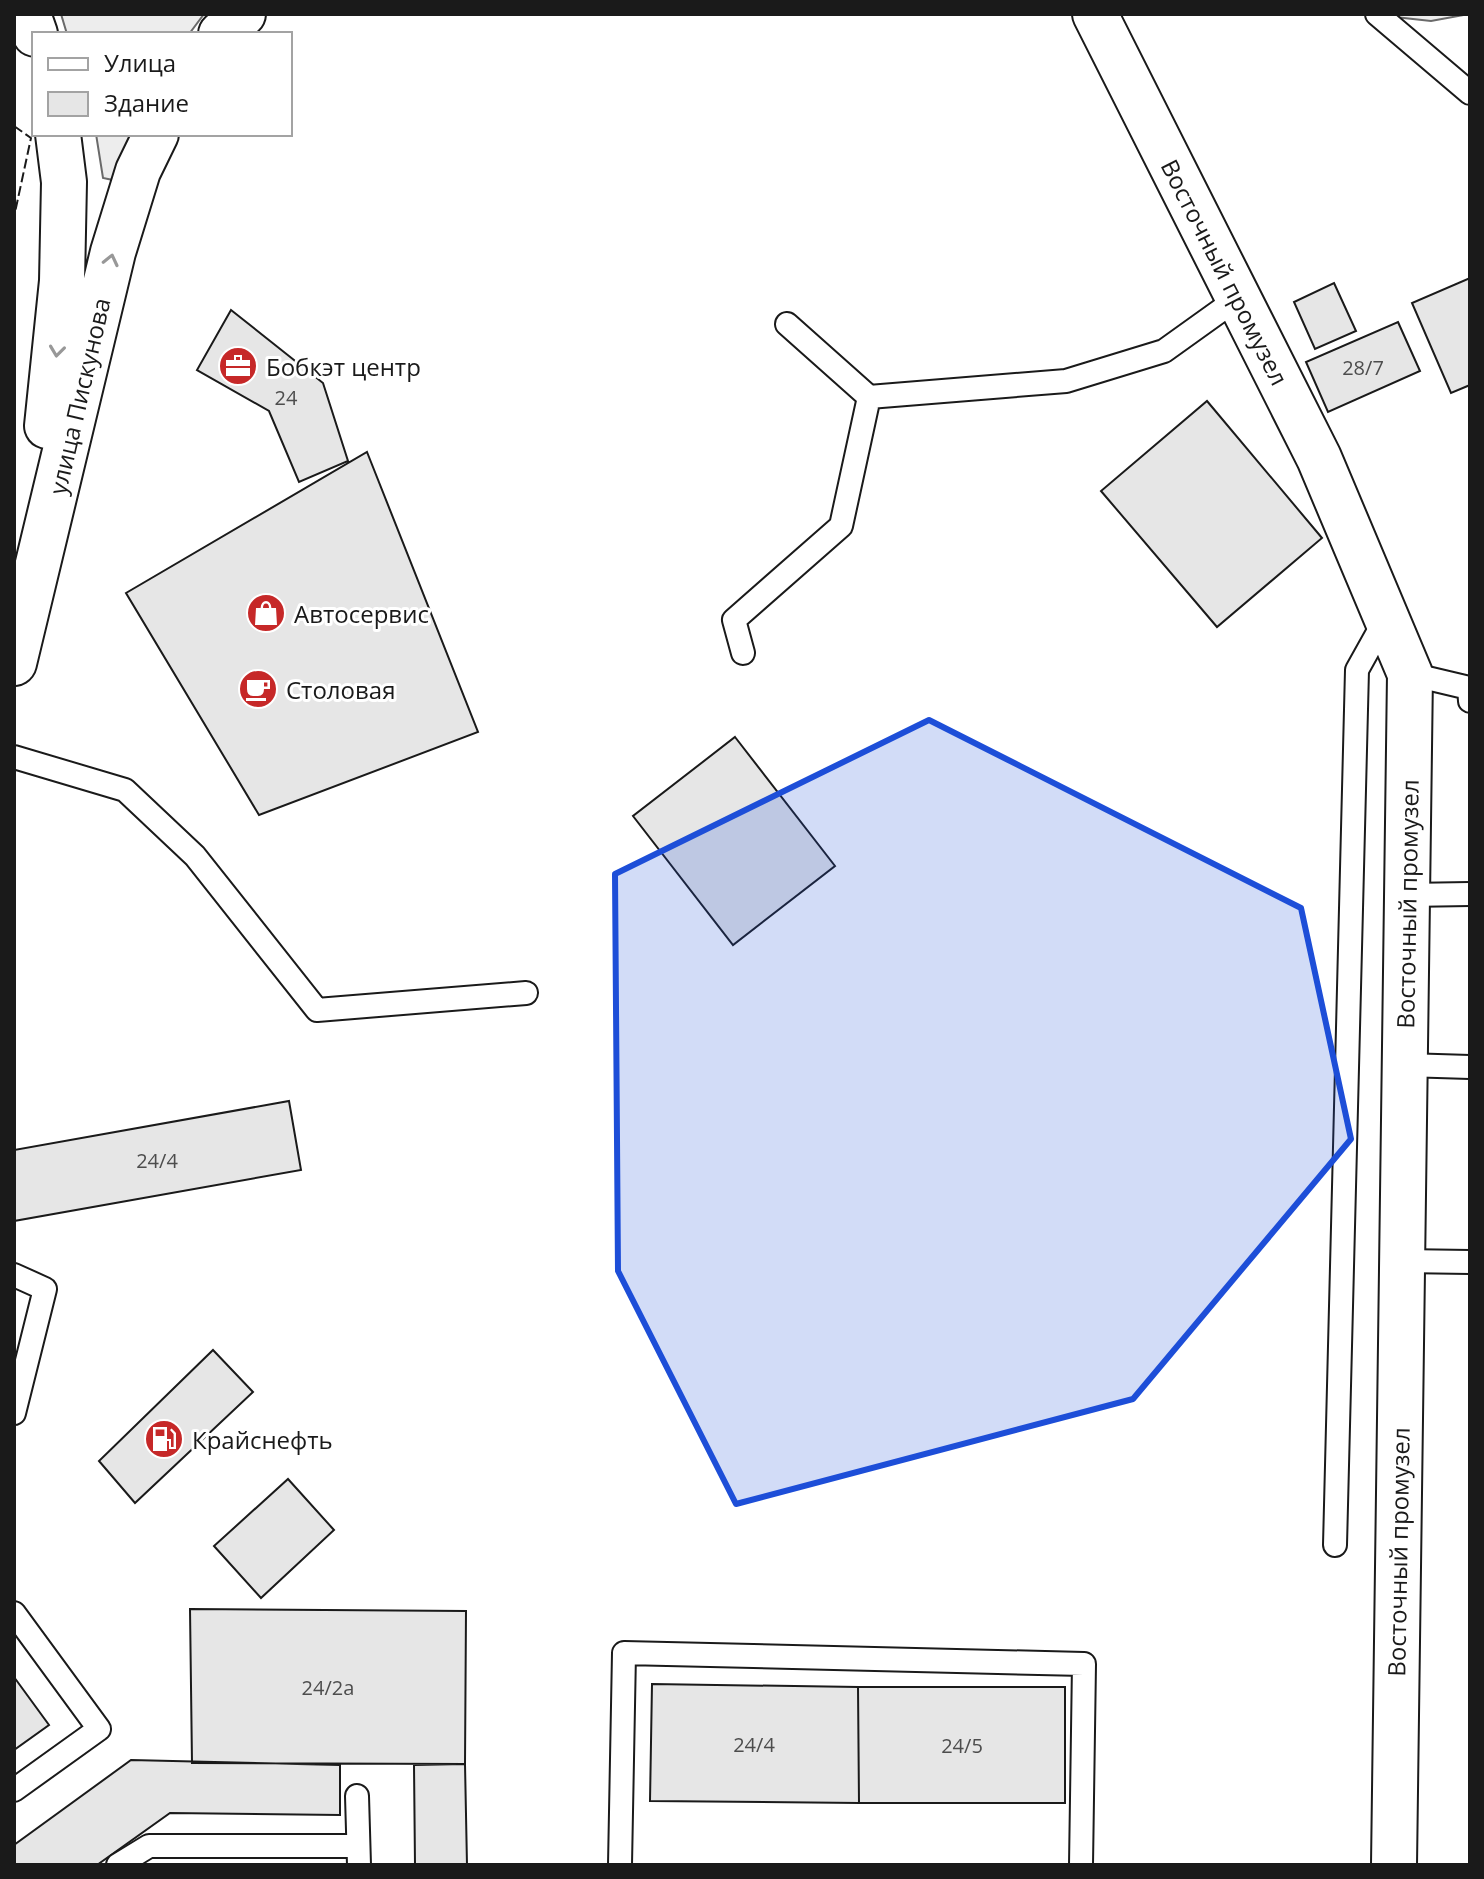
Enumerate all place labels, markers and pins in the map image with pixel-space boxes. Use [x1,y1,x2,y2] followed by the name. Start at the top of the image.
[217,345,259,387] office icon: Бобкэт центр
[266,350,421,383] place label: Бобкэт центр
[245,592,287,634] shop icon: Автосервис
[294,597,429,630] place label: Автосервис
[237,668,279,710] cafe icon: Столовая
[286,673,395,706] place label: Столовая
[143,1418,185,1460] fuel station icon: Крайснефть
[192,1423,333,1456] place label: Крайснефть

